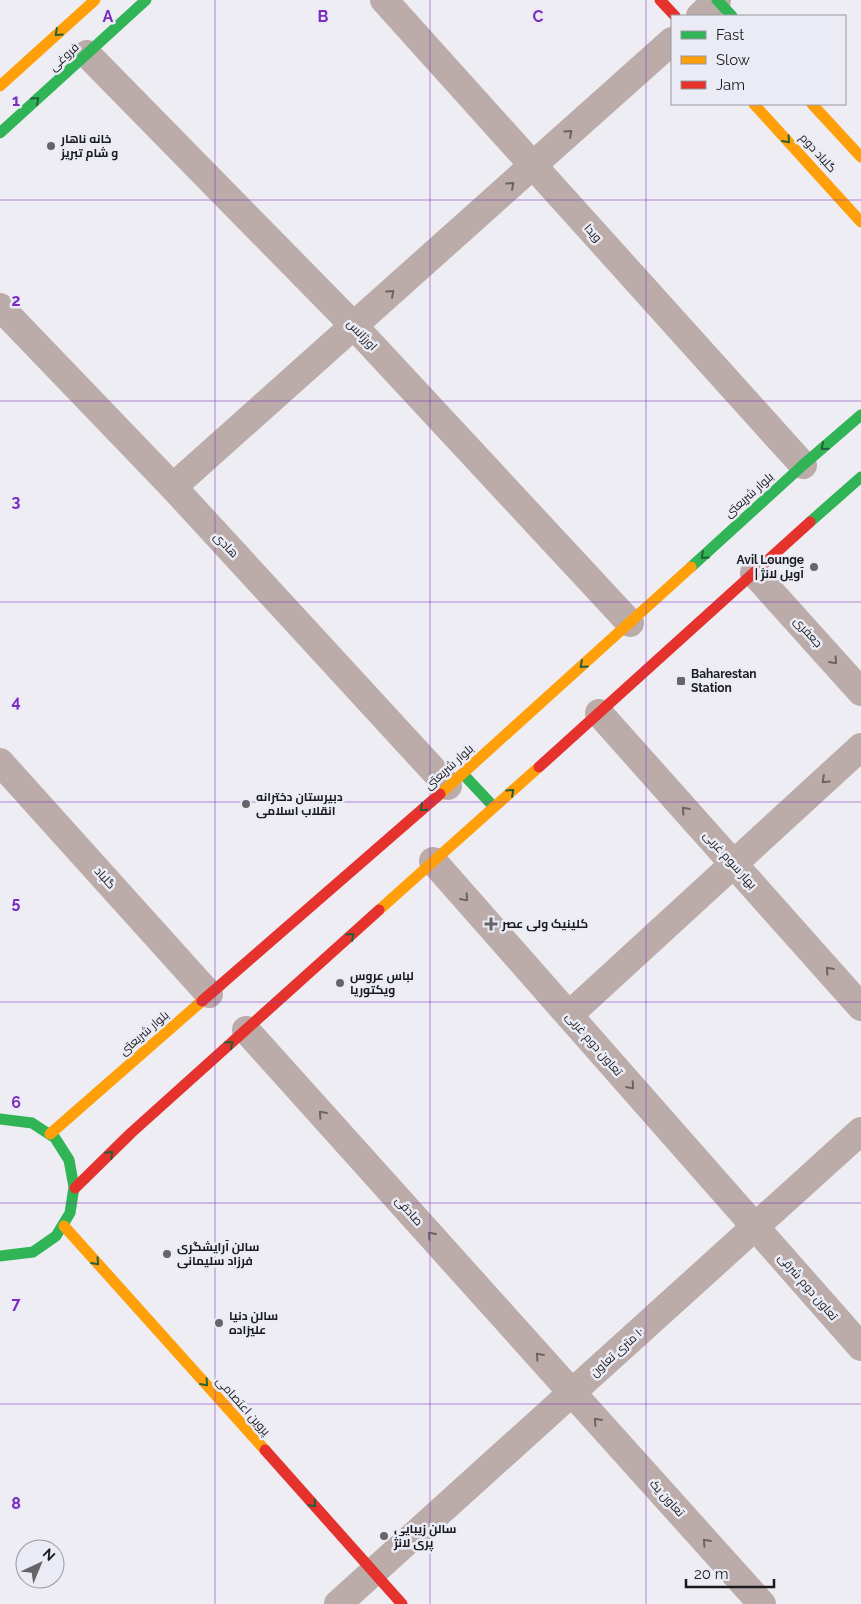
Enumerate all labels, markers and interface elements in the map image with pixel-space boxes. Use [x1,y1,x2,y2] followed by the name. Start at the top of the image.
[103,7,114,26] text: A
[318,7,329,26] text: B
[533,7,544,26] text: C
[671,15,846,105] legend
[716,26,744,44] text: Fast
[55,27,64,36] one-way arrow
[46,40,82,74] street label: فروغى
[716,51,750,69] text: Slow
[716,76,745,94] text: Jam
[12,91,20,110] text: 1
[31,97,40,106] one-way arrow
[564,130,573,139] one-way arrow
[796,131,839,176] street label: گلباد دوم
[60,132,118,161] place label: خانه ناهار و شام تبریز
[781,134,790,143] one-way arrow
[45,140,57,152] marker: خانه ناهار و شام تبریز
[506,181,515,190] one-way arrow
[581,221,605,245] street label: ویدا
[385,290,394,299] one-way arrow
[11,291,21,310] text: 2
[344,317,380,353] street label: اورژانس
[821,441,830,450] one-way arrow
[722,469,776,521] street label: بلوار شریعتى
[12,492,21,511] text: 3
[211,529,241,561] street label: هادی
[700,550,709,559] one-way arrow
[737,553,804,582] place label: Avil Lounge | آویل لانژ
[808,561,820,573] marker: Avil Lounge | آویل لانژ
[791,614,825,650] street label: جعفری
[828,656,837,665] one-way arrow
[580,659,589,668] one-way arrow
[691,667,757,695] place label: Baharestan Station
[675,675,687,687] marker: Baharestan Station
[11,692,21,711] text: 4
[422,741,476,793] street label: بلوار شریعتى
[822,774,831,783] one-way arrow
[505,789,514,798] one-way arrow
[256,790,343,819] place label: دبیرستان دخترانه انقلاب اسلامی
[240,798,252,810] marker: دبیرستان دخترانه انقلاب اسلامی
[420,802,429,811] one-way arrow
[682,806,691,815] one-way arrow
[700,828,760,892] street label: بهار سوم غربی
[92,864,118,892] street label: گلباد
[460,892,468,901] one-way arrow
[12,893,21,912] text: 5
[484,917,498,931] marker: کلینیک ولی عصر
[501,917,588,932] place label: کلینیک ولی عصر
[345,932,354,941] one-way arrow
[825,967,834,976] one-way arrow
[350,969,414,998] place label: لباس عروس ويكتوريا
[334,977,346,989] marker: لباس عروس ويكتوريا
[116,1008,172,1058] street label: بلوار شریعتى
[562,1009,626,1080] street label: تعاون دوم غربی
[225,1041,234,1050] one-way arrow
[625,1080,634,1089] one-way arrow
[11,1093,21,1112] text: 6
[319,1111,328,1120] one-way arrow
[104,1151,113,1160] one-way arrow
[392,1193,426,1229] street label: صادقی
[428,1232,437,1241] one-way arrow
[177,1240,260,1269] place label: سالن آرایشگری فرزاد سلیمانی
[161,1248,173,1260] marker: سالن آرایشگری فرزاد سلیمانی
[775,1251,841,1324] street label: تعاون دوم شرقی
[90,1257,99,1266] one-way arrow
[12,1294,21,1313] text: 7
[229,1309,278,1338] place label: سالن دنيا عليزاده
[213,1317,225,1329] marker: سالن دنيا عليزاده
[587,1324,647,1380] street label: ١٠ متری تعاون
[536,1353,545,1362] one-way arrow
[212,1374,273,1440] street label: پروین اعتصامى
[199,1378,208,1387] one-way arrow
[594,1417,603,1426] one-way arrow
[647,1477,688,1520] street label: تعاون یک
[11,1494,21,1513] text: 8
[307,1499,316,1508] one-way arrow
[393,1522,457,1552] place label: سالن زیبایی پری لانژ
[378,1530,390,1542] marker: سالن زیبایی پری لانژ
[703,1538,712,1547] one-way arrow
[15,1539,65,1589] north arrow
[40,1545,58,1564] text: N
[686,1556,774,1588] scale bar
[694,1565,729,1583] text: 20 m

